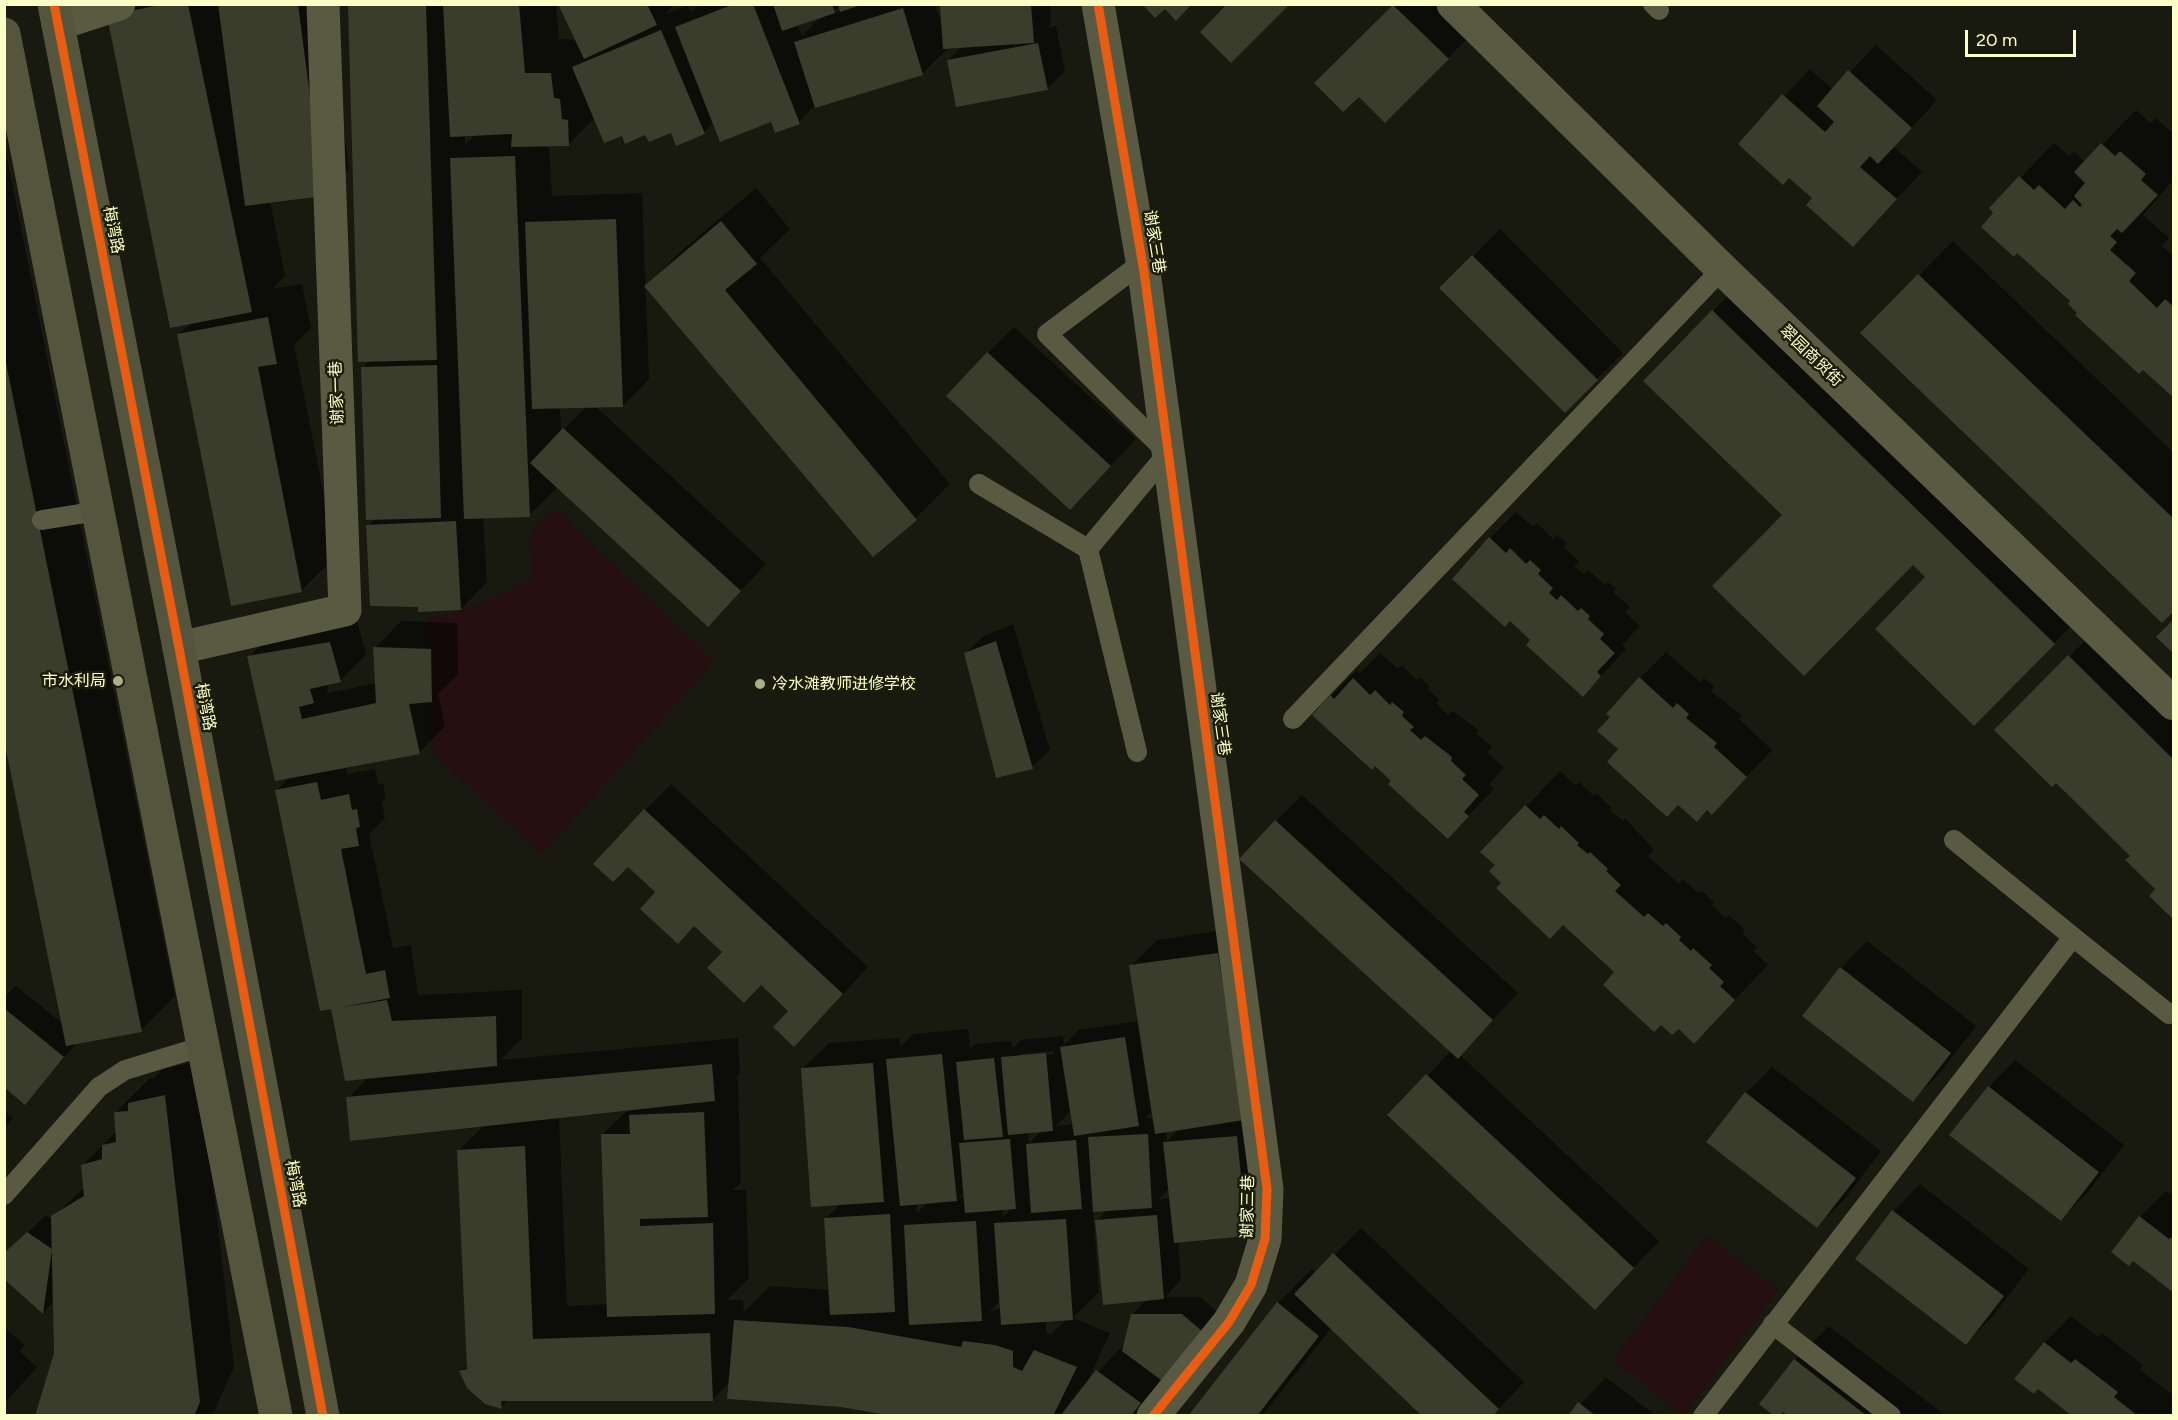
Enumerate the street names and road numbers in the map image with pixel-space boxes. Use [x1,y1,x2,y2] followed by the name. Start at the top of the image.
[99,205,127,255] street label: 梅湾路
[1140,209,1168,275] street label: 谢家三巷
[1776,321,1846,391] street label: 翠园商贸街
[326,361,348,425] street label: 谢家一巷
[191,682,219,732] street label: 梅湾路
[1206,691,1234,757] street label: 谢家三巷
[281,1159,309,1209] street label: 梅湾路
[1238,1175,1258,1239] street label: 谢家三巷

